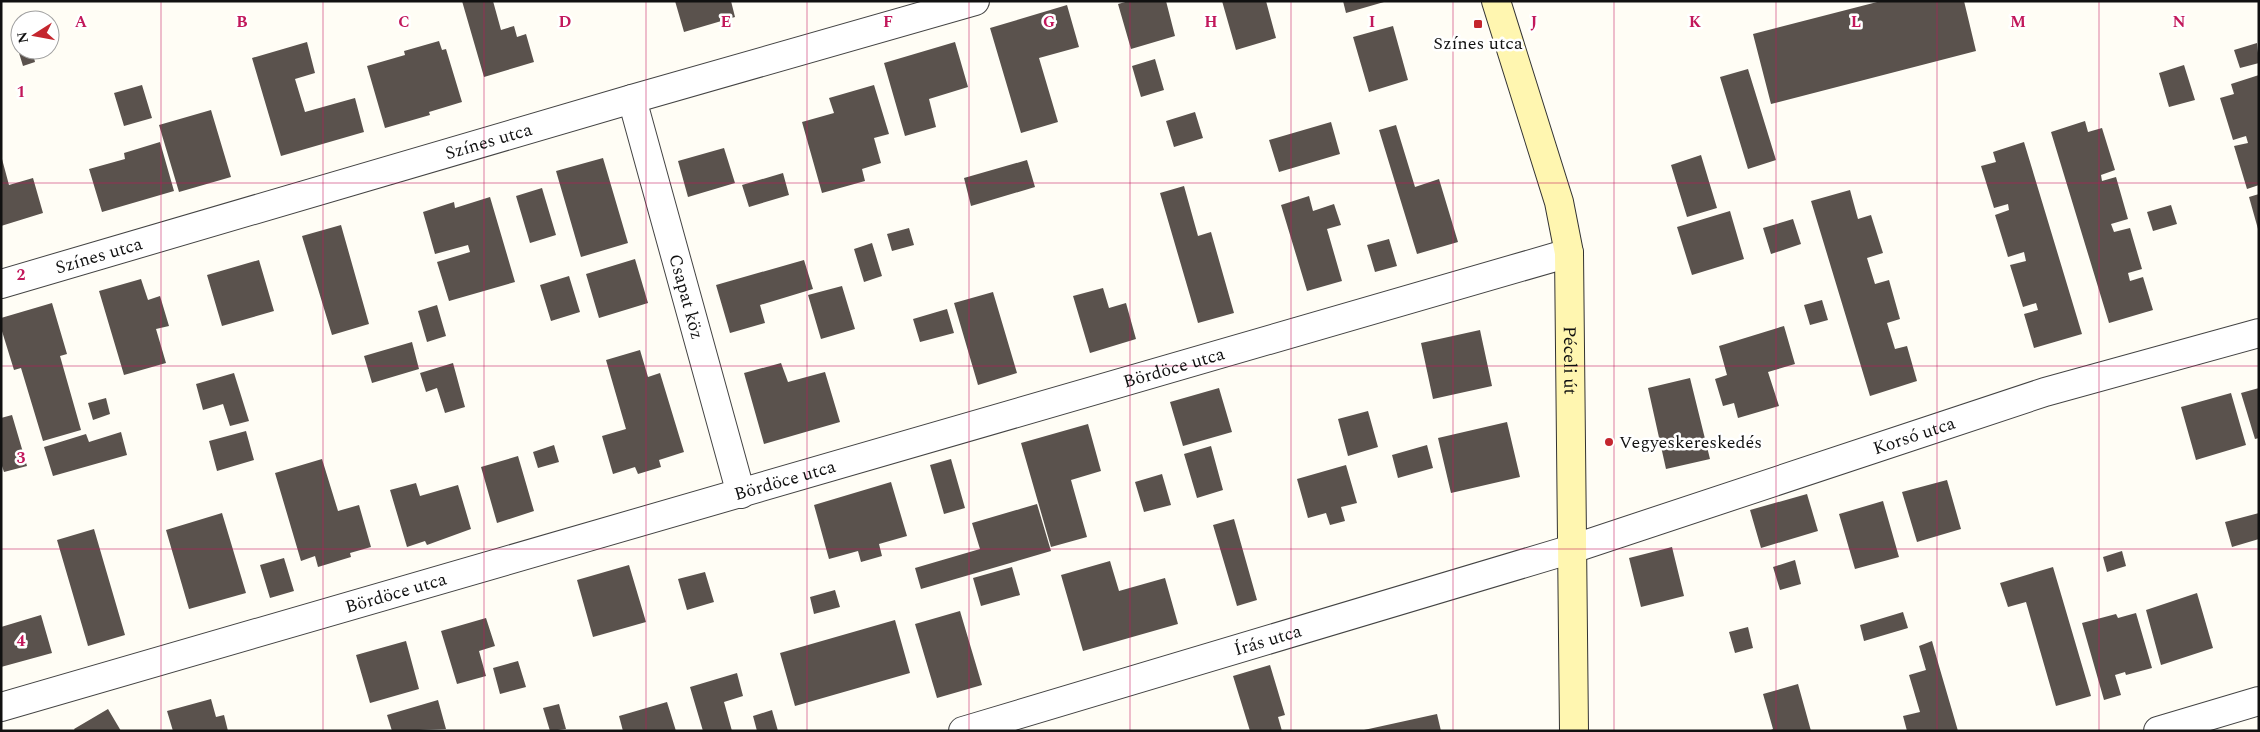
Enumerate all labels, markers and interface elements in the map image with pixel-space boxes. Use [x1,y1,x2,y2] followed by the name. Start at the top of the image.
[10,10,60,60] north arrow
[75,10,88,34] text: A
[236,10,248,34] text: B
[398,10,410,34] text: C
[559,10,572,34] text: D
[721,10,731,34] text: E
[883,10,893,34] text: F
[1043,10,1055,34] text: G
[1204,10,1218,34] text: H
[1369,10,1375,34] text: I
[1531,10,1538,34] text: J
[1689,10,1702,34] text: K
[1851,10,1861,34] text: L
[2010,10,2026,34] text: M
[2172,10,2186,34] text: N
[1472,18,1484,30] marker: Színes utca
[11,30,34,45] text: N
[1433,30,1523,57] place label: Színes utca
[17,80,25,104] text: 1
[442,116,536,167] street label: Színes utca
[52,230,146,281] street label: Színes utca
[661,251,711,343] street label: Csapat köz
[17,263,26,287] text: 2
[1556,326,1583,395] street label: Péceli út
[1120,340,1228,395] street label: Bördöce utca
[1869,410,1959,462] street label: Korsó utca
[1619,429,1762,456] place label: Vegyeskereskedés
[1603,436,1615,448] marker: Vegyeskereskedés
[17,446,26,470] text: 3
[731,453,839,508] street label: Bördöce utca
[342,566,450,621] street label: Bördöce utca
[1231,618,1305,663] street label: Írás utca
[17,629,26,653] text: 4

